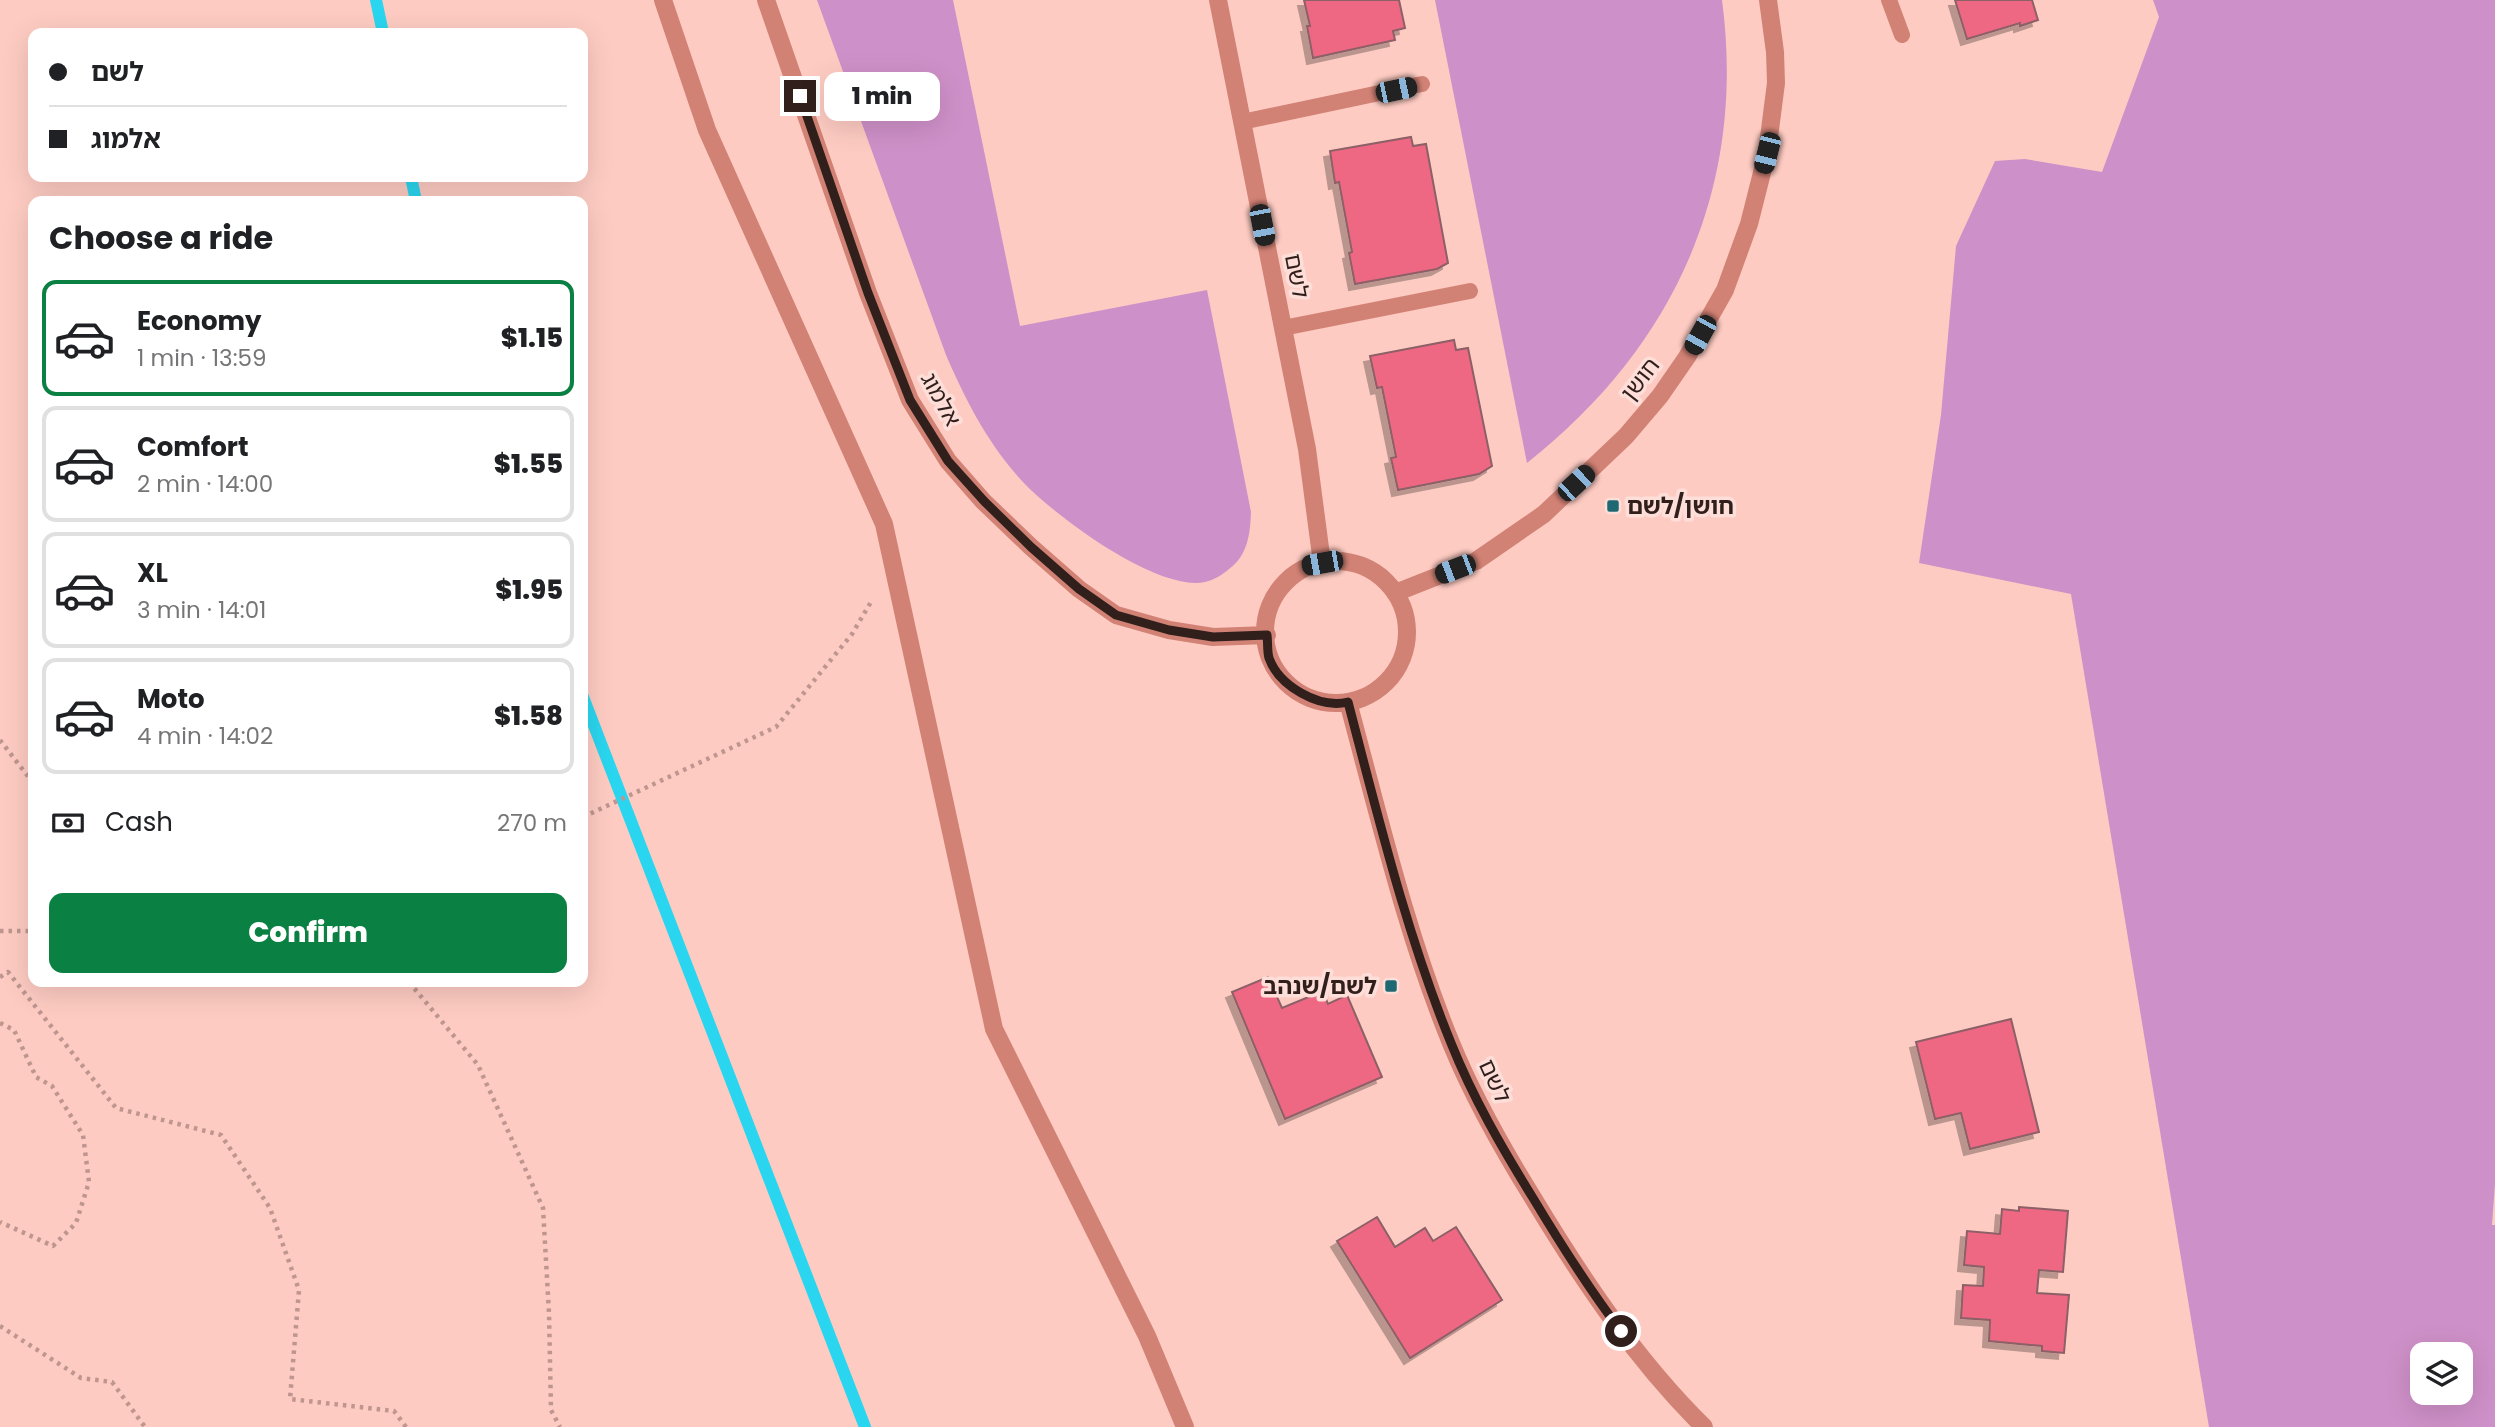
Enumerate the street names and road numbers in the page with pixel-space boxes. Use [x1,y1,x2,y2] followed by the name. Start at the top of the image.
[1277,251,1317,301] street label: לשם
[1613,351,1667,407] street label: חושן
[913,366,969,432] street label: אלמוג
[1471,1054,1519,1108] street label: לשם

